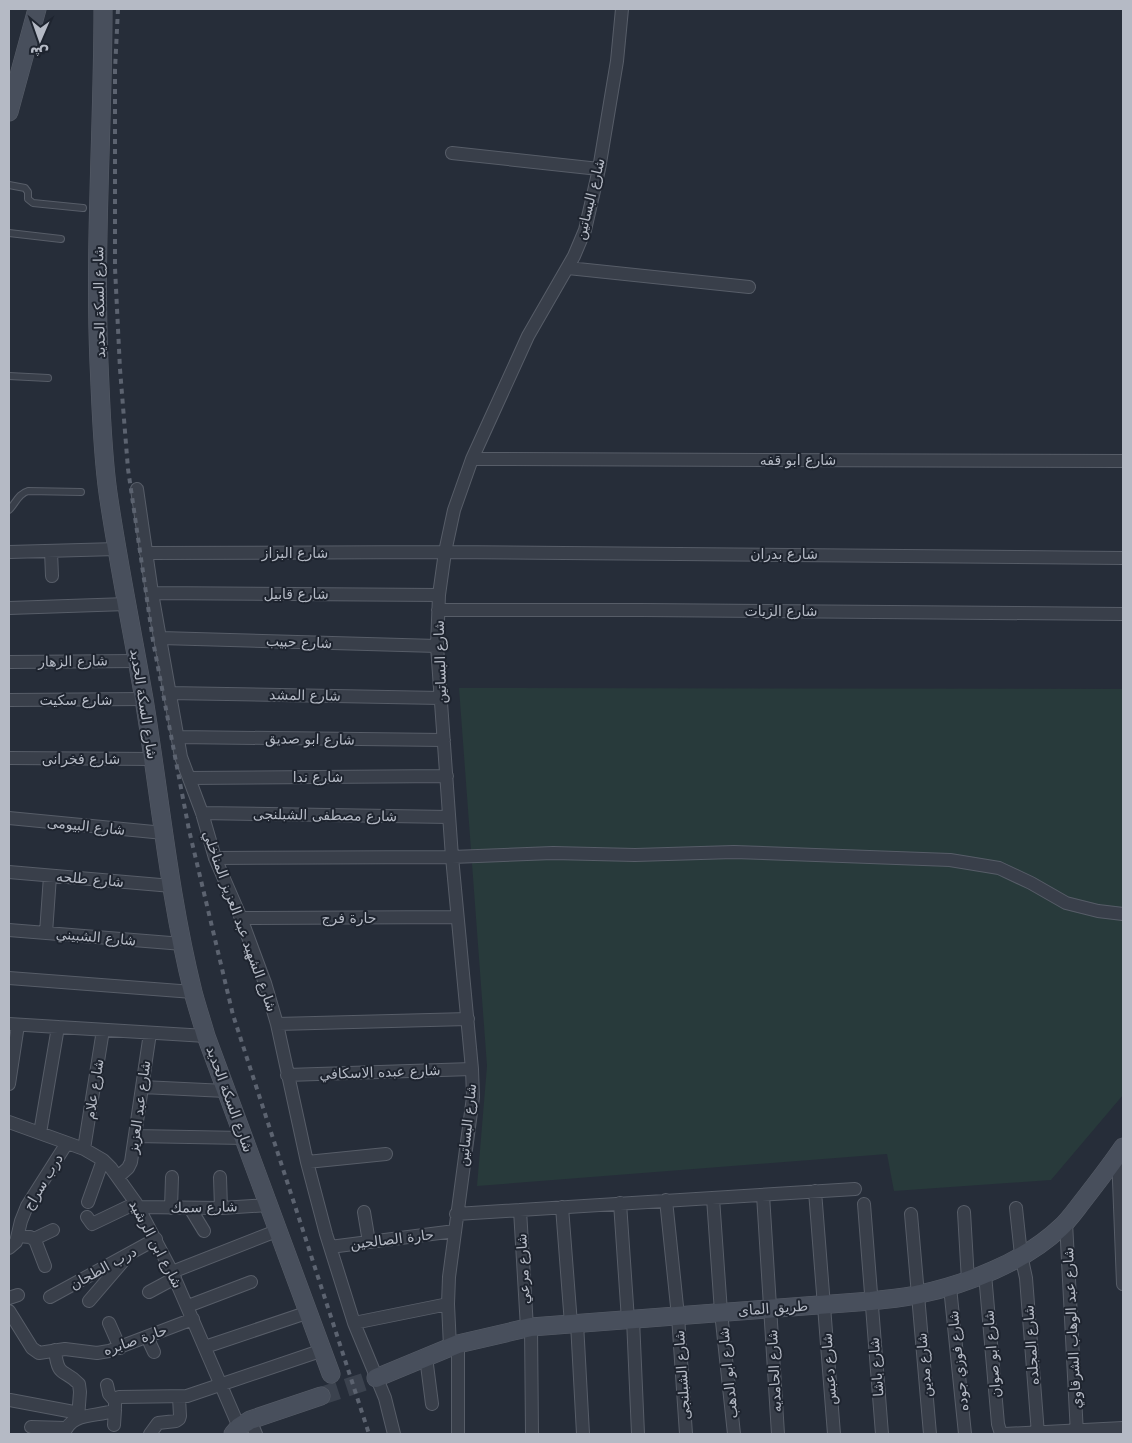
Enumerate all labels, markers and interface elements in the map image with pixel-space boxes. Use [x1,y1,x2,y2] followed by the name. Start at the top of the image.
[15,15,65,65] north arrow
[30,45,49,61] text: ش
[572,157,609,242] street label: شارع البساتين
[90,246,109,358] street label: شارع السكة الحديد
[760,452,836,469] street label: شارع ابو قفه
[261,545,328,562] street label: شارع البزاز
[750,546,818,563] street label: شارع بدران
[263,586,329,603] street label: شارع قابيل
[745,603,817,620] street label: شارع الزيات
[431,620,450,704] street label: شارع البساتين
[265,633,332,652] street label: شارع حبيب
[126,648,161,761] street label: شارع السكة الحديد
[37,652,108,671] street label: شارع الزهار
[269,686,341,705] street label: شارع المشد
[40,692,113,709] street label: شارع سكيت
[265,730,355,749] street label: شارع ابو صديق
[42,751,120,768] street label: شارع فخرانى
[293,769,343,786] street label: شارع ندا
[253,806,397,825] street label: شارع مصطفى الشبلنجى
[46,814,126,839] street label: شارع البيومى
[199,828,280,1014] street label: شارع الشهيد عبد العزيز المناخلي
[55,868,125,891] street label: شارع طلحه
[322,910,376,927] street label: حارة فرج
[55,926,137,949] street label: شارع الشبيني
[202,1044,257,1155] street label: شارع السكة الحديد
[81,1058,108,1121] street label: شارع علام
[124,1059,154,1156] street label: شارع عبد العزيز
[319,1062,441,1083] street label: شارع عبده الاسكافي
[455,1083,480,1167] street label: شارع البساتين
[20,1151,67,1214] street label: درب سراج
[125,1197,186,1291] street label: شارع ابن الرشيد
[170,1198,238,1217] street label: شارع سمك
[349,1226,435,1253] street label: حارة الصالحين
[513,1233,534,1305] street label: شارع مرعي
[67,1243,140,1294] street label: درب الطحان
[1060,1247,1085,1409] street label: شارع عبد الوهاب الشرقاوي
[737,1298,809,1319] street label: طريق الماى
[1020,1304,1043,1386] street label: شارع المجلده
[980,1309,1005,1399] street label: شارع ابو صوان
[945,1310,972,1412] street label: شارع فوزي جوده
[101,1322,169,1359] street label: حارة صابره
[715,1326,742,1419] street label: شارع ابو الدهب
[671,1329,694,1420] street label: شارع الشبلنجى
[764,1329,785,1413] street label: شارع الحامديه
[819,1332,840,1406] street label: شارع دعبس
[913,1332,936,1398] street label: شارع مدين
[865,1336,888,1397] street label: شارع باشا

